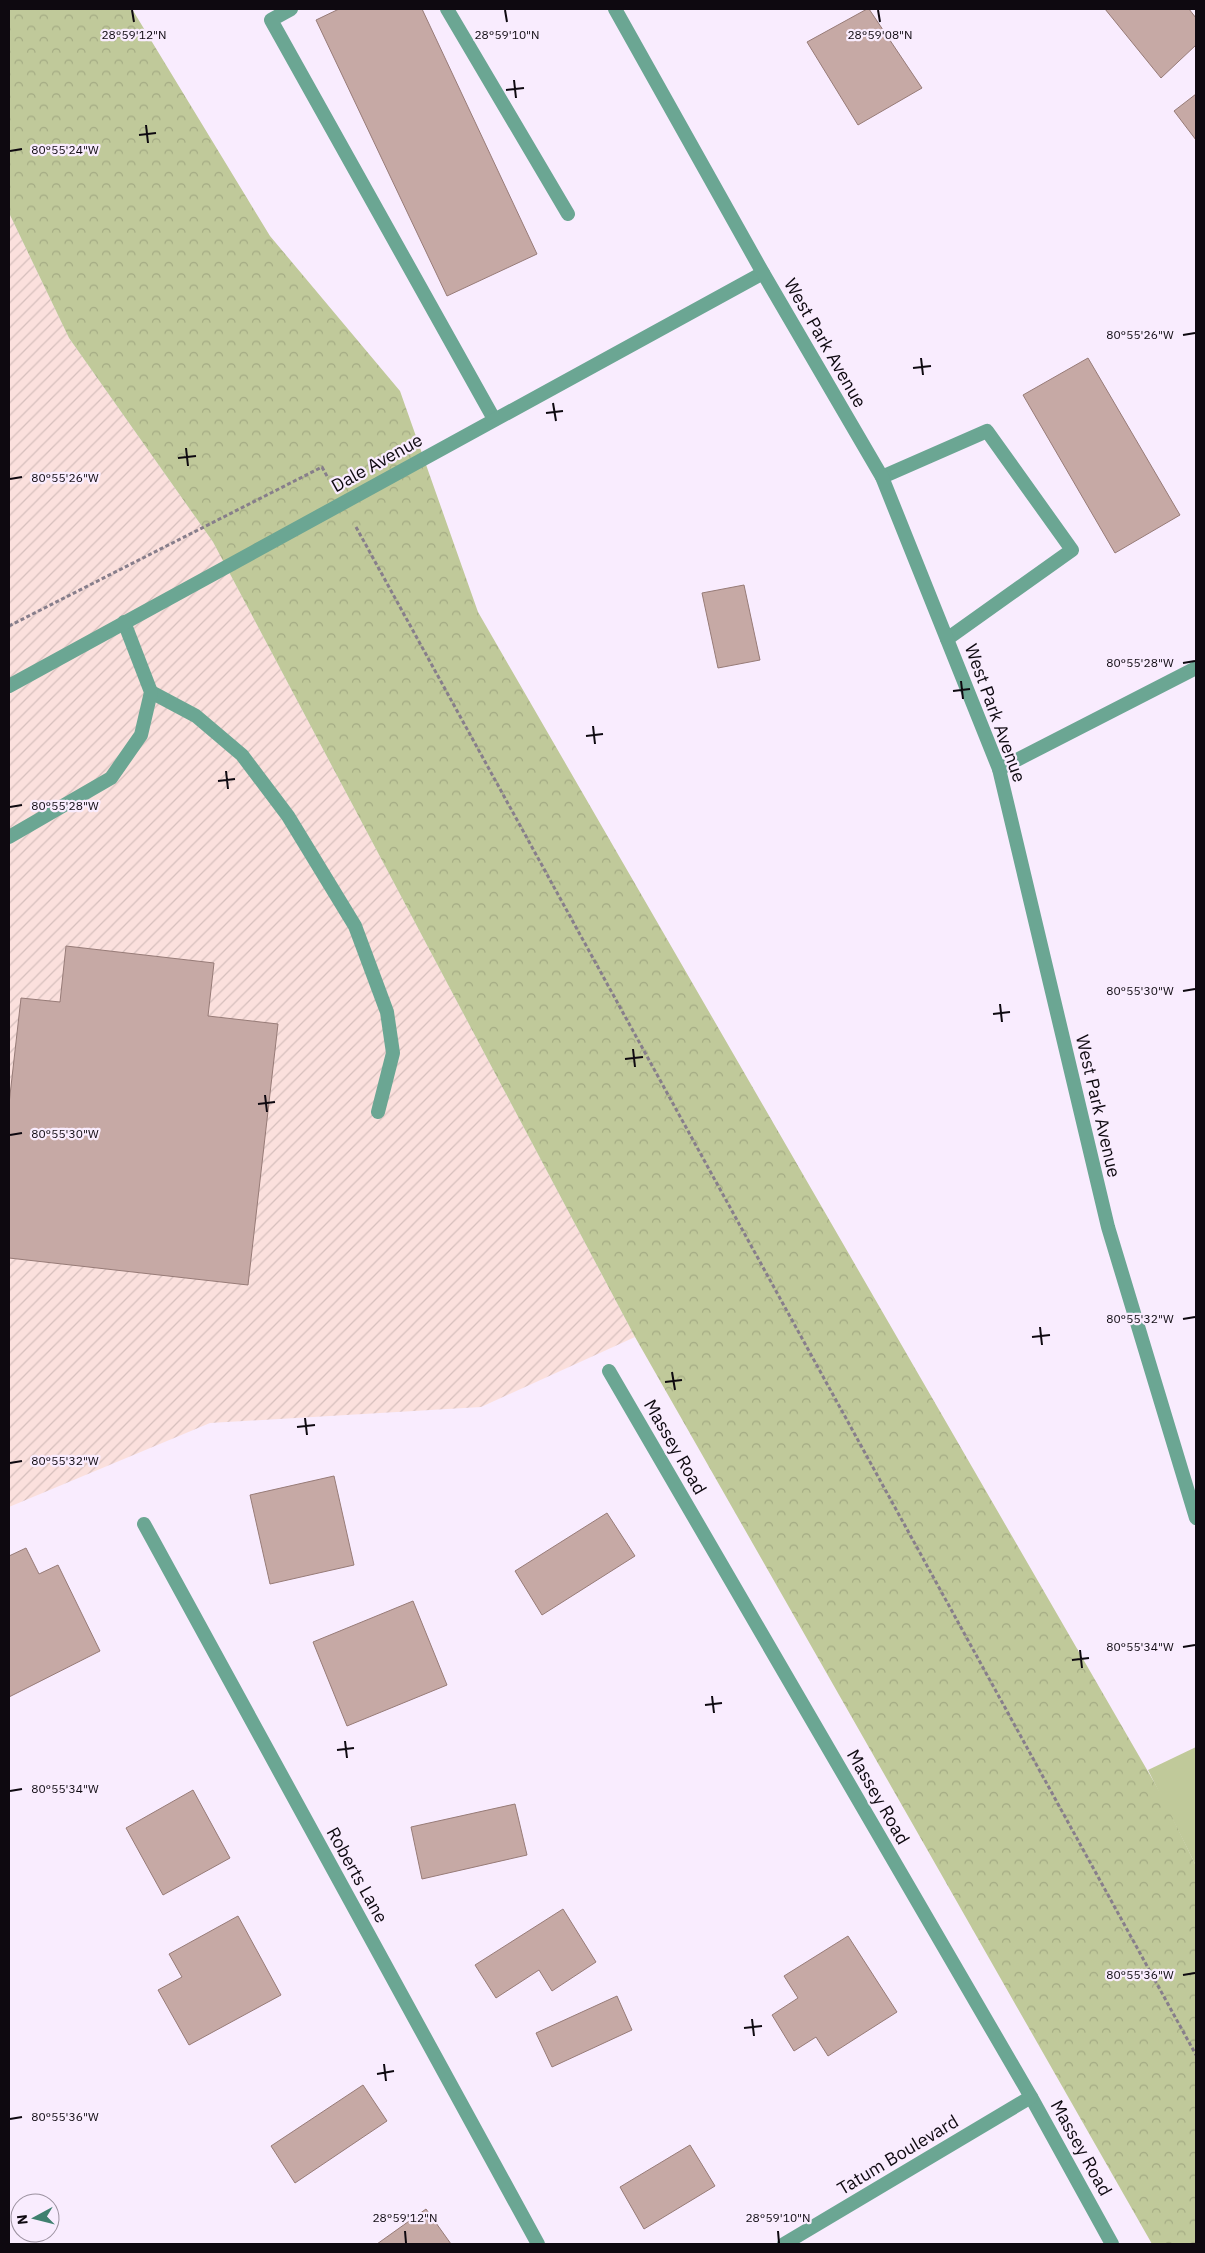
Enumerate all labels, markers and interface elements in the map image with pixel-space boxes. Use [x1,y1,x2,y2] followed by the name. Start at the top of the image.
[101,27,167,42] text: 28°59'12"N
[474,27,540,42] text: 28°59'10"N
[847,27,913,42] text: 28°59'08"N
[31,142,99,157] text: 80°55'24"W
[779,274,872,412] street label: West Park Avenue
[1106,327,1174,342] text: 80°55'26"W
[327,428,427,497] street label: Dale Avenue
[31,470,99,485] text: 80°55'26"W
[960,640,1031,785] street label: West Park Avenue
[1106,655,1174,670] text: 80°55'28"W
[31,798,99,813] text: 80°55'28"W
[1106,983,1174,998] text: 80°55'30"W
[1071,1032,1126,1180] street label: West Park Avenue
[31,1126,99,1141] text: 80°55'30"W
[1106,1311,1174,1326] text: 80°55'32"W
[639,1395,712,1498] street label: Massey Road
[31,1453,99,1468] text: 80°55'32"W
[1106,1639,1174,1654] text: 80°55'34"W
[842,1745,915,1848] street label: Massey Road
[31,1781,99,1796] text: 80°55'34"W
[322,1823,393,1927] street label: Roberts Lane
[1106,1967,1174,1982] text: 80°55'36"W
[1046,2096,1117,2200] street label: Massey Road
[31,2109,99,2124] text: 80°55'36"W
[833,2109,962,2200] street label: Tatum Boulevard
[10,2193,60,2243] north arrow
[372,2210,438,2225] text: 28°59'12"N
[745,2210,811,2225] text: 28°59'10"N
[13,2213,32,2226] text: N

